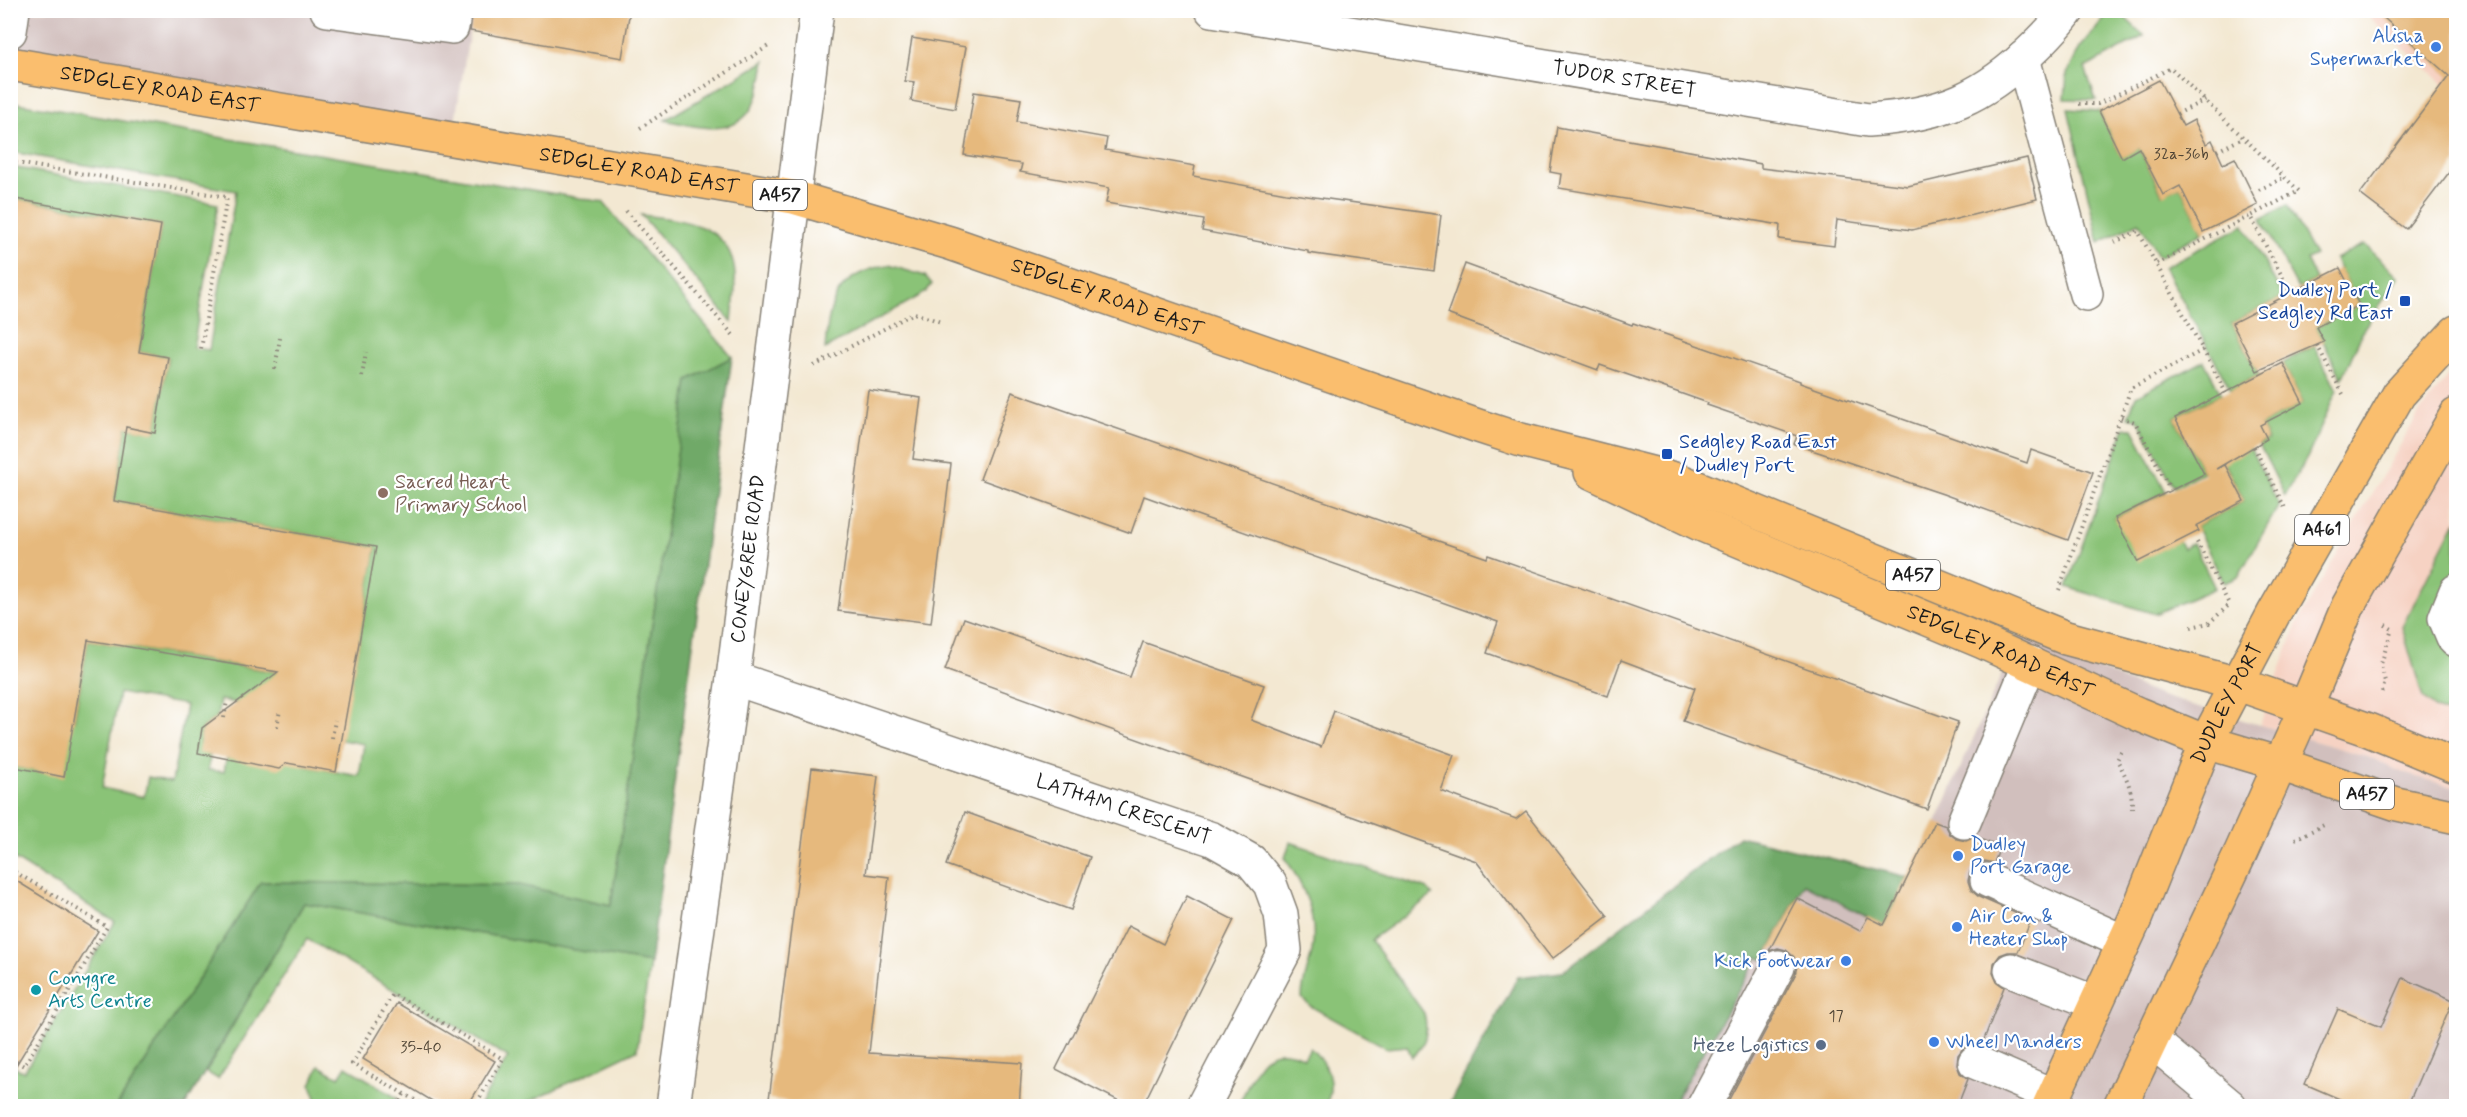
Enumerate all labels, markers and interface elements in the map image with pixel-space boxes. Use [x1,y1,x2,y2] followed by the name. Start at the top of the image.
[2310,23,2424,73] place label: Alisha Supermarket
[2429,40,2443,54] marker: Alisha Supermarket
[1550,54,1698,104] street label: TUDOR STREET
[58,59,263,120] street label: SEDGLEY ROAD EAST
[537,141,742,201] street label: SEDGLEY ROAD EAST
[2153,144,2209,165] house number: 32a-36b
[753,180,807,210] road number: A457
[1007,252,1208,344] street label: SEDGLEY ROAD EAST
[2258,277,2393,328] place label: Dudley Port / Sedgley Rd East
[2398,294,2412,308] marker: Dudley Port / Sedgley Rd East
[1679,429,1837,479] place label: Sedgley Road East / Dudley Port
[1660,447,1674,461] marker: Sedgley Road East / Dudley Port
[395,469,527,519] place label: Sacred Heart Primary School
[724,473,772,645] street label: CONEYGREE ROAD
[376,486,390,500] marker: Sacred Heart Primary School
[2295,515,2349,545] road number: A461
[1886,560,1940,590] road number: A457
[1903,598,2099,706] street label: SEDGLEY ROAD EAST
[2185,639,2269,768] street label: DUDLEY PORT
[1032,767,1215,851] street label: LATHAM CRESCENT
[2340,779,2394,809] road number: A457
[1970,831,2071,882] place label: Dudley Port Garage
[1951,849,1965,863] marker: Dudley Port Garage
[1969,903,2068,953] place label: Air Con & Heater Shop
[1950,920,1964,934] marker: Air Con & Heater Shop
[1714,948,1834,975] place label: Kick Footwear
[1839,954,1853,968] marker: Kick Footwear
[48,965,152,1015] place label: Conygre Arts Centre
[29,983,43,997] marker: Conygre Arts Centre
[1828,1006,1844,1027] house number: 17
[1946,1029,2082,1056] place label: Wheel Manders
[1693,1032,1809,1059] place label: Heze Logistics
[1927,1035,1941,1049] marker: Wheel Manders
[400,1037,442,1058] house number: 35-40
[1814,1038,1828,1052] marker: Heze Logistics

